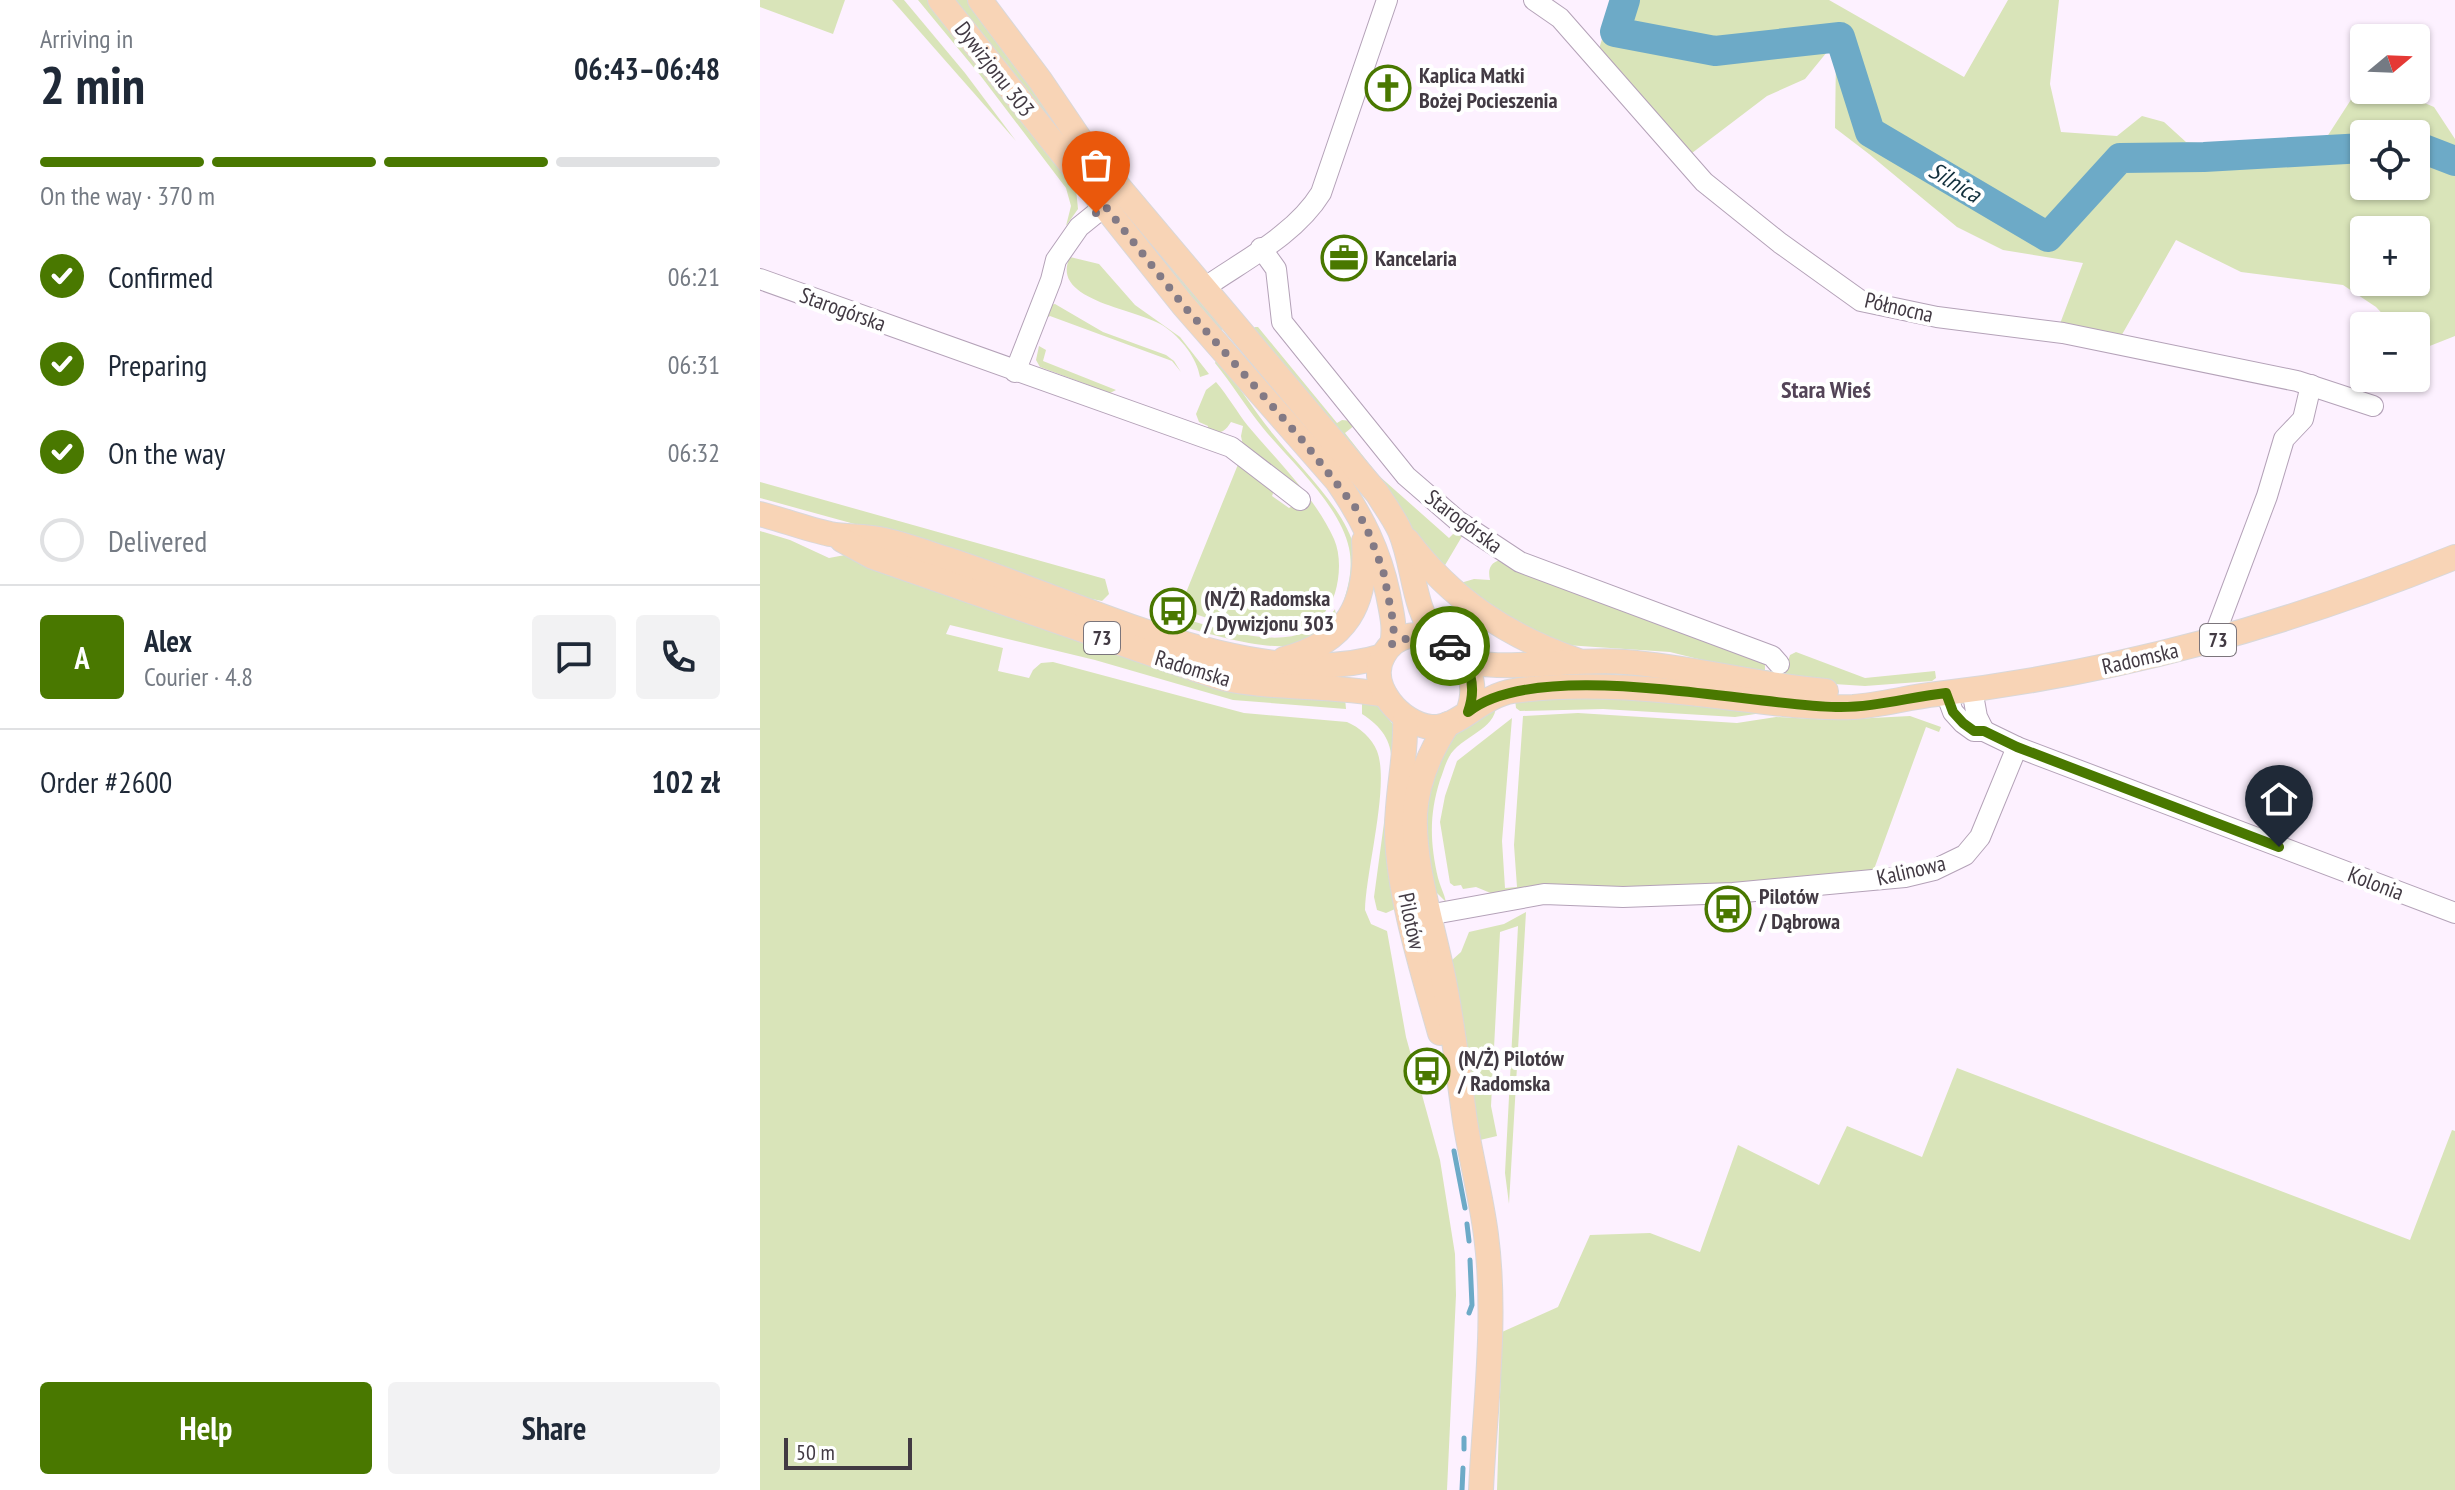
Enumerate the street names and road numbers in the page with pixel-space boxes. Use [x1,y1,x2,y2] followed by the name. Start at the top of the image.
[949,16,1041,122] street label: Dywizjonu 303
[796,281,890,337] street label: Starogórska
[1862,286,1936,328] street label: Północna
[1420,483,1508,559] street label: Starogórska
[1084,622,1120,654] road number: 73
[2200,624,2236,656] road number: 73
[2099,636,2181,680] street label: Radomska
[1152,643,1234,693] street label: Radomska
[1874,849,1948,891] street label: Kalinowa
[2344,860,2408,906] street label: Kolonia
[1392,890,1432,952] street label: Pilotów

